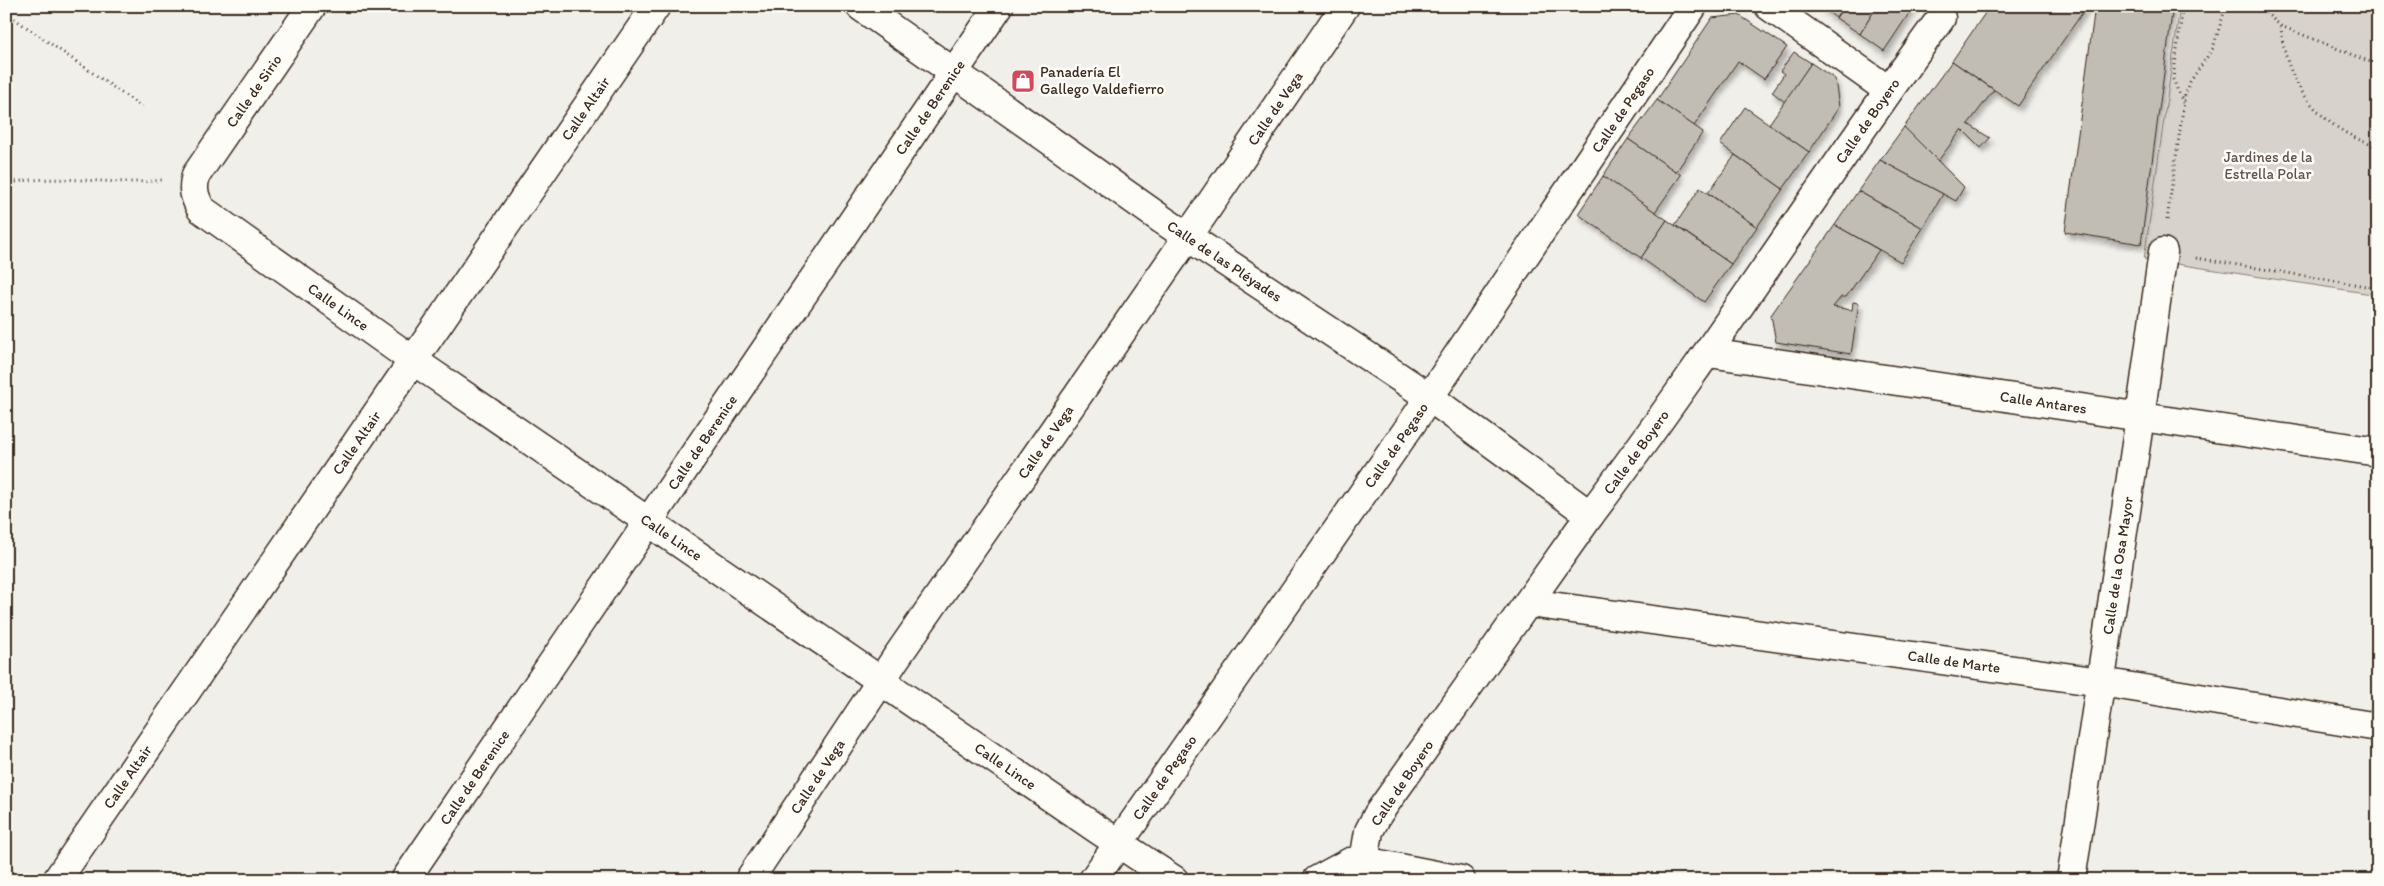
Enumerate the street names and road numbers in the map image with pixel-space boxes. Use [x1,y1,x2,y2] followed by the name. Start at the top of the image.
[222,51,286,131] street label: Calle de Sirio
[891,56,969,159] street label: Calle de Berenice
[1588,63,1658,156] street label: Calle de Pegaso
[1244,67,1307,149] street label: Calle de Vega
[557,73,614,144] street label: Calle Altair
[1831,75,1904,167] street label: Calle de Boyero
[1164,217,1286,306] street label: Calle de las Pléyades
[304,279,372,335] street label: Calle Lince
[1999,387,2088,418] street label: Calle Antares
[664,391,741,494] street label: Calle de Berenice
[1360,399,1432,492] street label: Calle de Pegaso
[1014,401,1078,482] street label: Calle de Vega
[1599,406,1673,498] street label: Calle de Boyero
[328,407,385,478] street label: Calle Altair
[2099,495,2137,636] street label: Calle de la Osa Mayor
[637,510,705,565] street label: Calle Lince
[1906,646,2002,677] street label: Calle de Marte
[436,726,513,829] street label: Calle de Berenice
[1129,731,1201,824] street label: Calle de Pegaso
[786,735,849,817] street label: Calle de Vega
[1367,737,1437,829] street label: Calle de Boyero
[971,739,1040,794] street label: Calle Lince
[100,741,156,812] street label: Calle Altair

